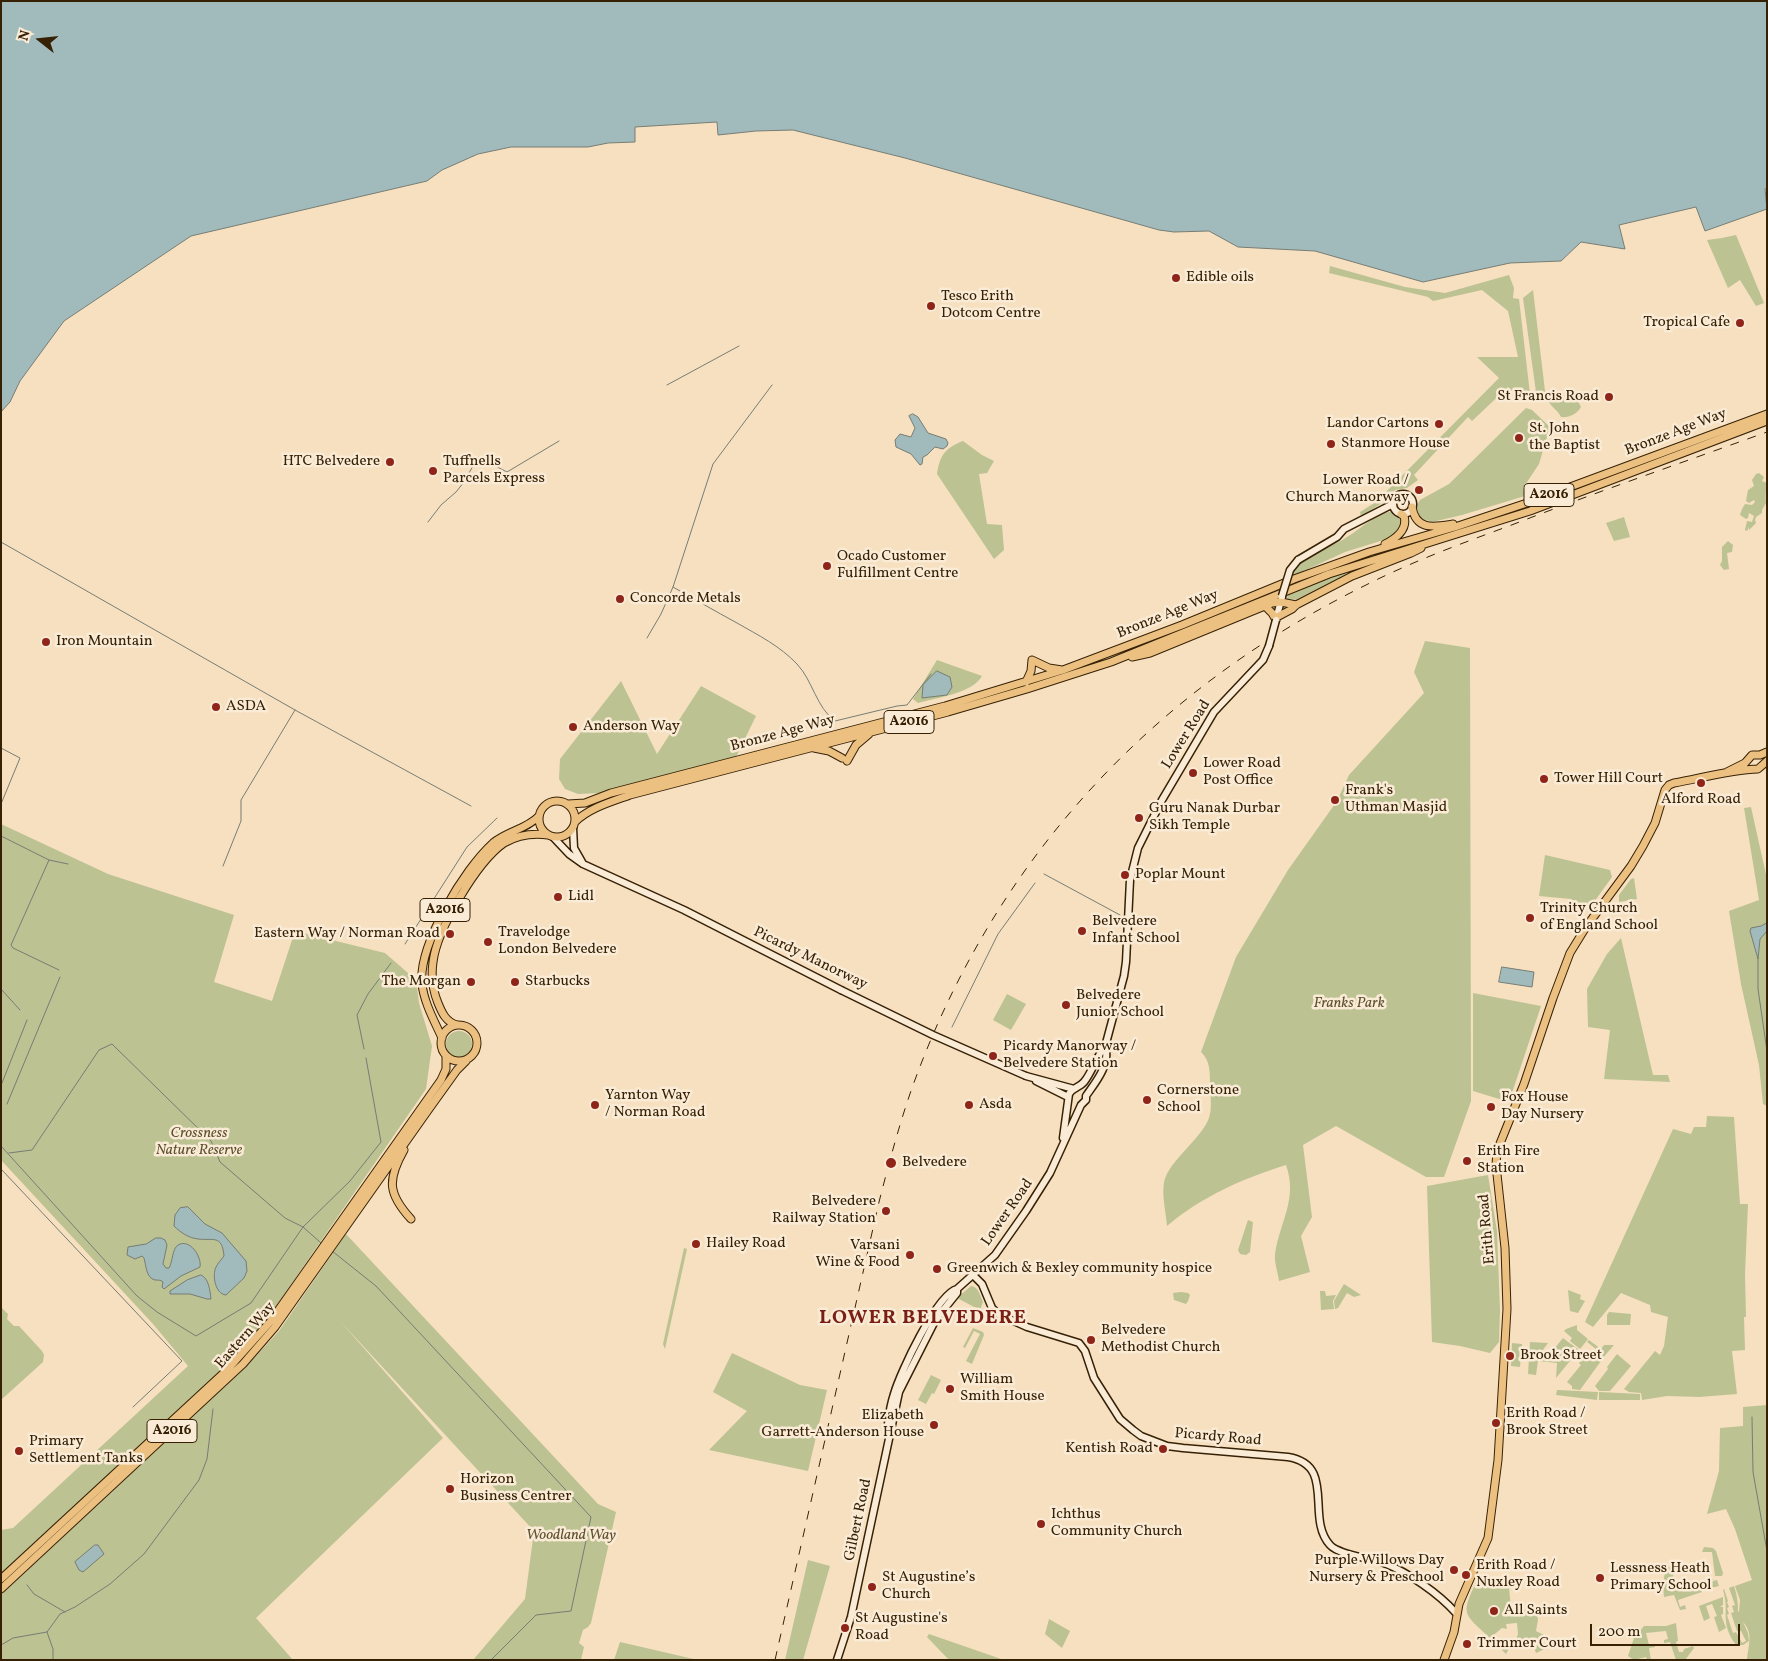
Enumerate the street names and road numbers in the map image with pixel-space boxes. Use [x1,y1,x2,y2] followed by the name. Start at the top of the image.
[1623,405,1729,461] street label: Bronze Age Way
[1524,484,1574,506] road number: A2016
[1115,586,1221,644] street label: Bronze Age Way
[1159,697,1215,773] street label: Lower Road
[884,710,934,734] road number: A2016
[729,711,837,757] street label: Bronze Age Way
[420,898,470,922] road number: A2016
[750,924,870,994] street label: Picardy Manorway
[978,1176,1038,1250] street label: Lower Road
[1476,1193,1500,1265] street label: Erith Road
[212,1299,280,1373] street label: Eastern Way
[147,1420,197,1442] road number: A2016
[1174,1425,1262,1451] street label: Picardy Road
[841,1477,877,1563] street label: Gilbert Road

